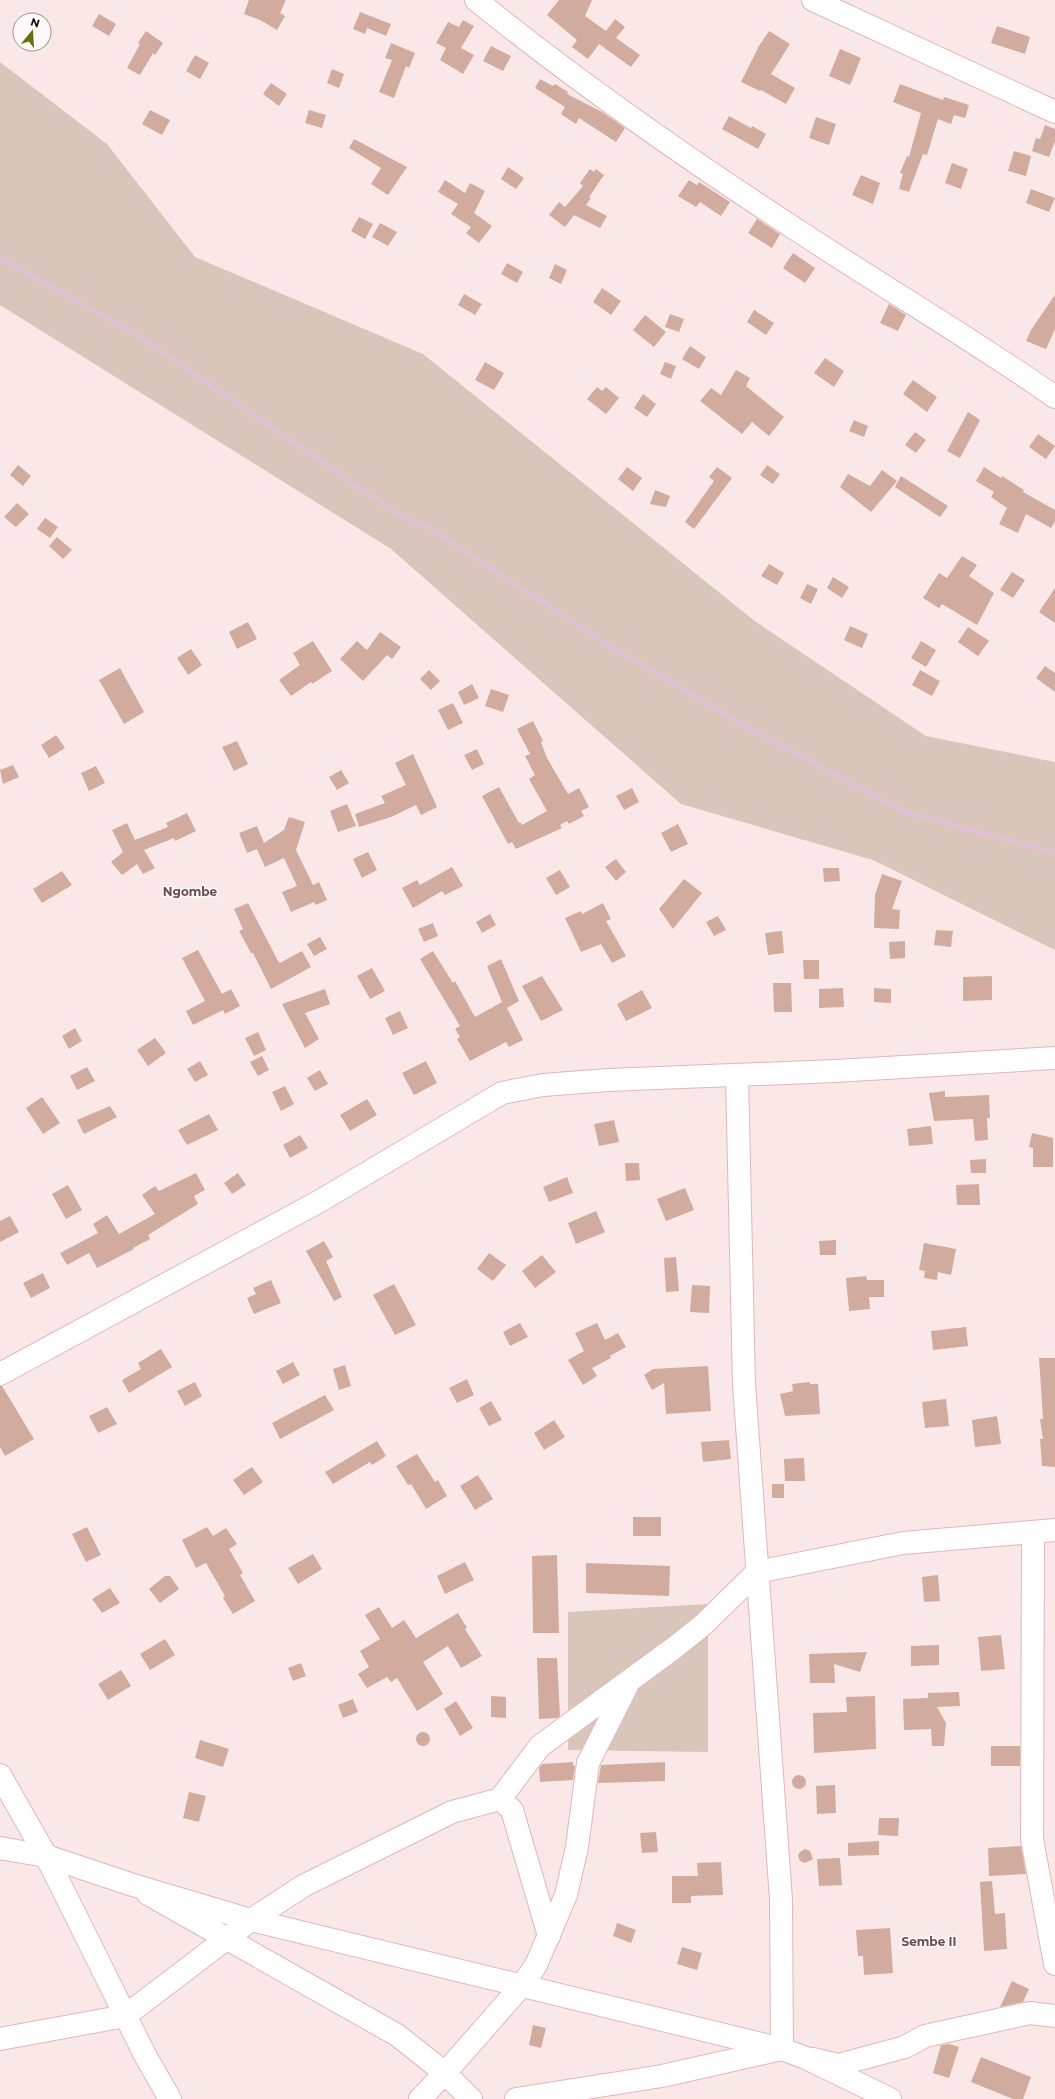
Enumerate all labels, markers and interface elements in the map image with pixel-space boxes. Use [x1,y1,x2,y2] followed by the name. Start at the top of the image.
[12,12,52,52] north arrow
[29,14,41,31] text: N
[163,884,218,899] district label: Ngombe
[902,1934,956,1949] district label: Sembe II

